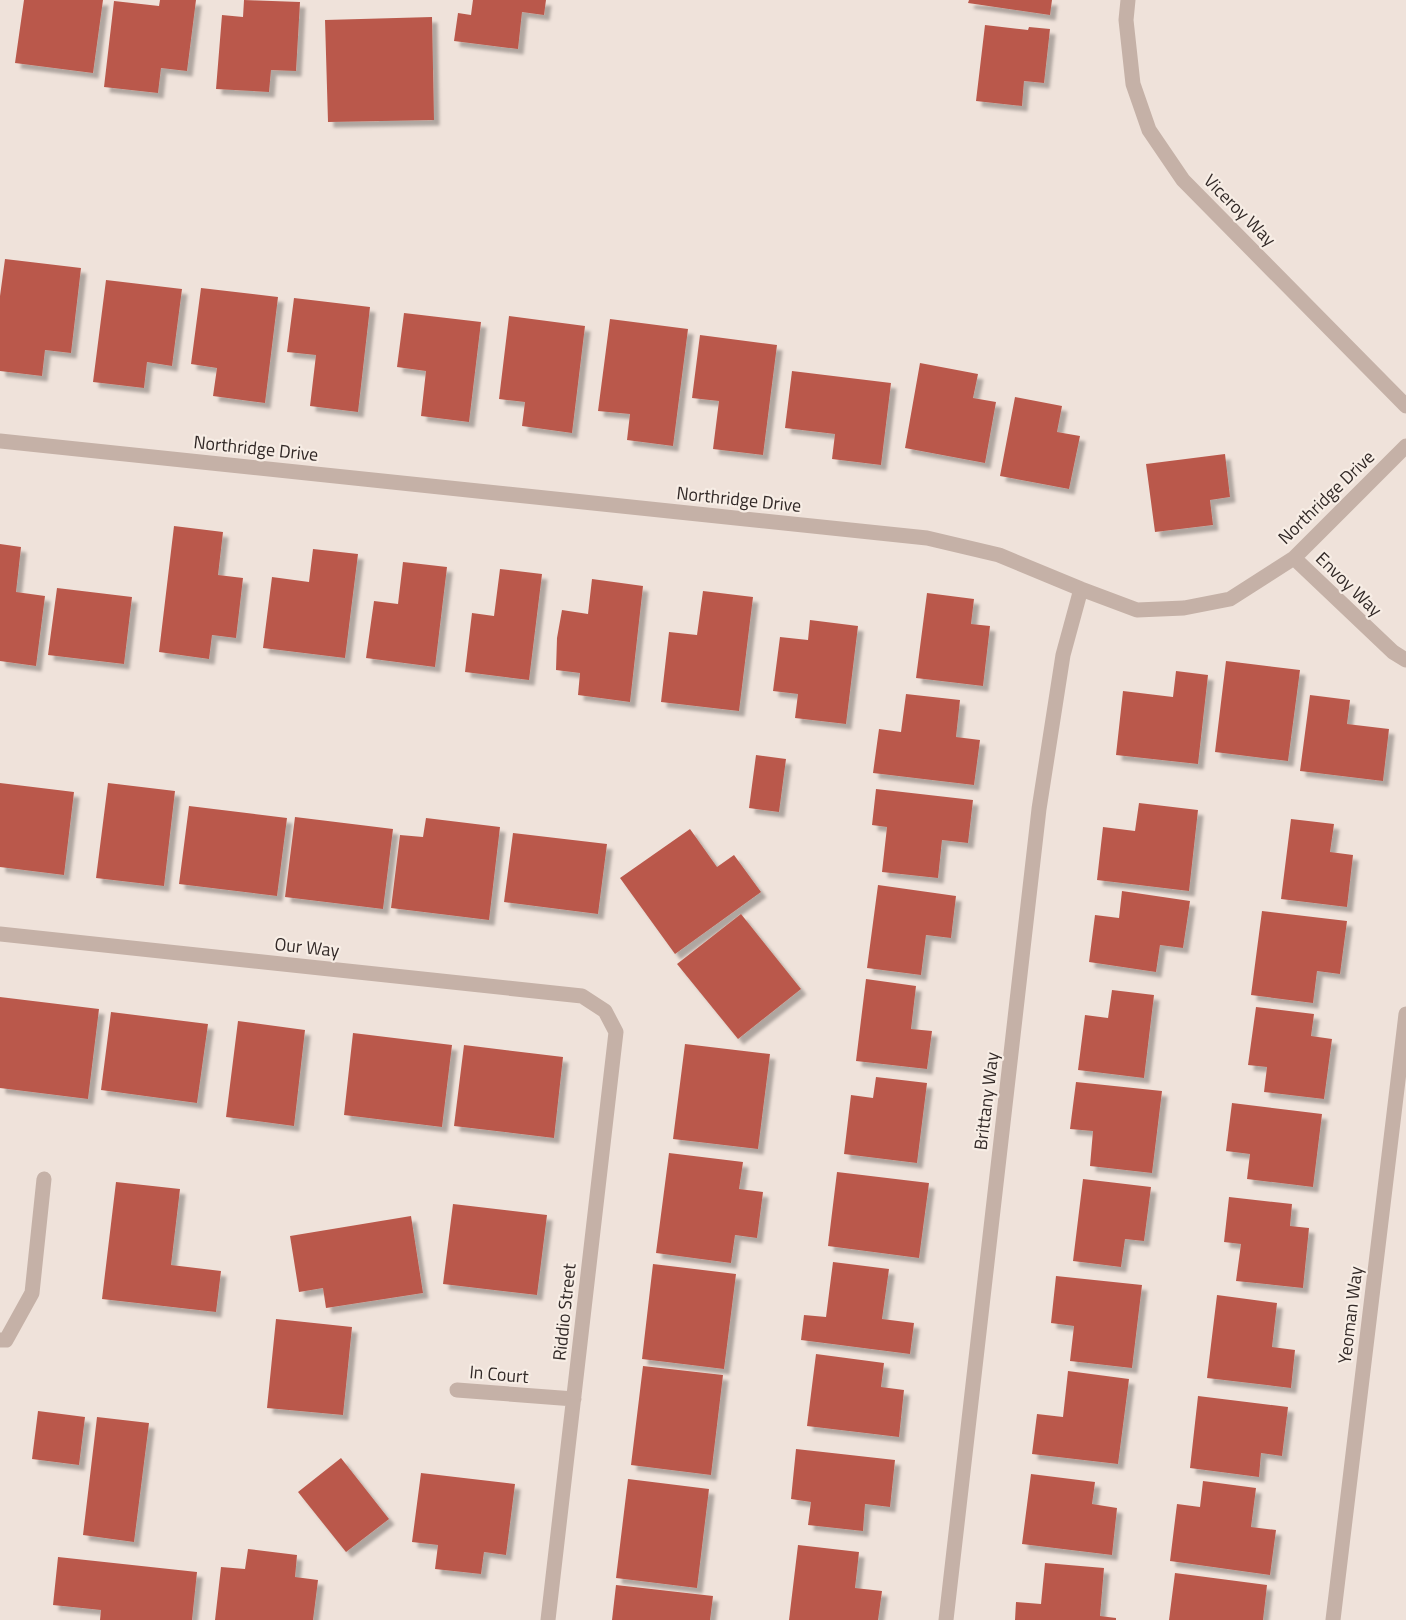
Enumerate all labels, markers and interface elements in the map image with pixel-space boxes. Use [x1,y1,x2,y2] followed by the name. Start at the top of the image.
[1198,168,1282,252] street label: Viceroy Way
[192,428,320,468] street label: Northridge Drive
[1272,444,1380,550] street label: Northridge Drive
[675,479,803,519] street label: Northridge Drive
[1310,545,1389,623] street label: Envoy Way
[273,930,341,964] street label: Our Way
[967,1050,1005,1151] street label: Brittany Way
[545,1261,583,1362] street label: Riddio Street
[1331,1264,1369,1365] street label: Yeoman Way
[468,1358,530,1390] street label: In Court

